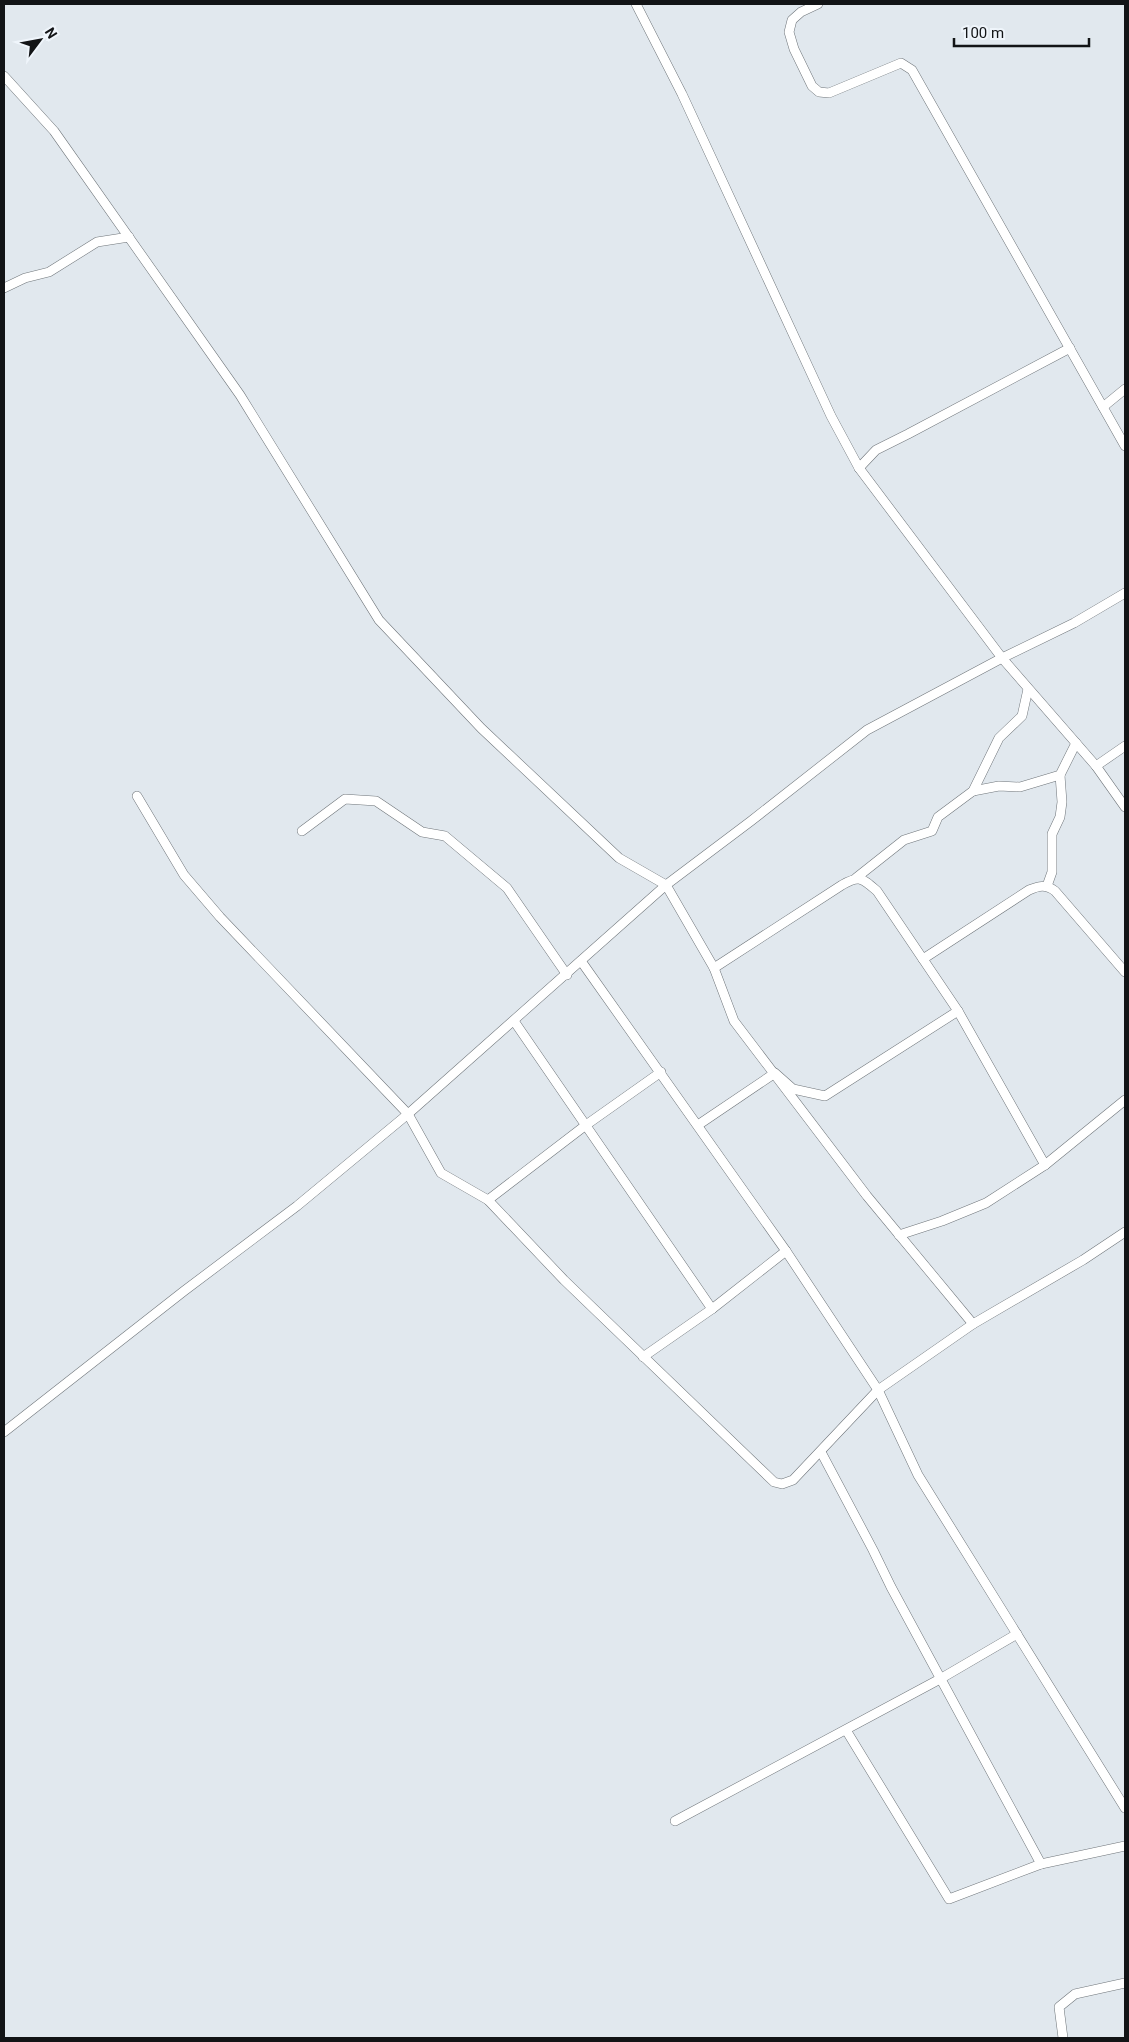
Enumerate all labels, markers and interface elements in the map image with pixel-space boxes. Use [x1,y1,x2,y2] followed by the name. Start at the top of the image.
[15,15,65,65] north arrow
[954,15,1089,47] scale bar
[962,24,1004,42] text: 100 m
[42,25,60,42] text: N

